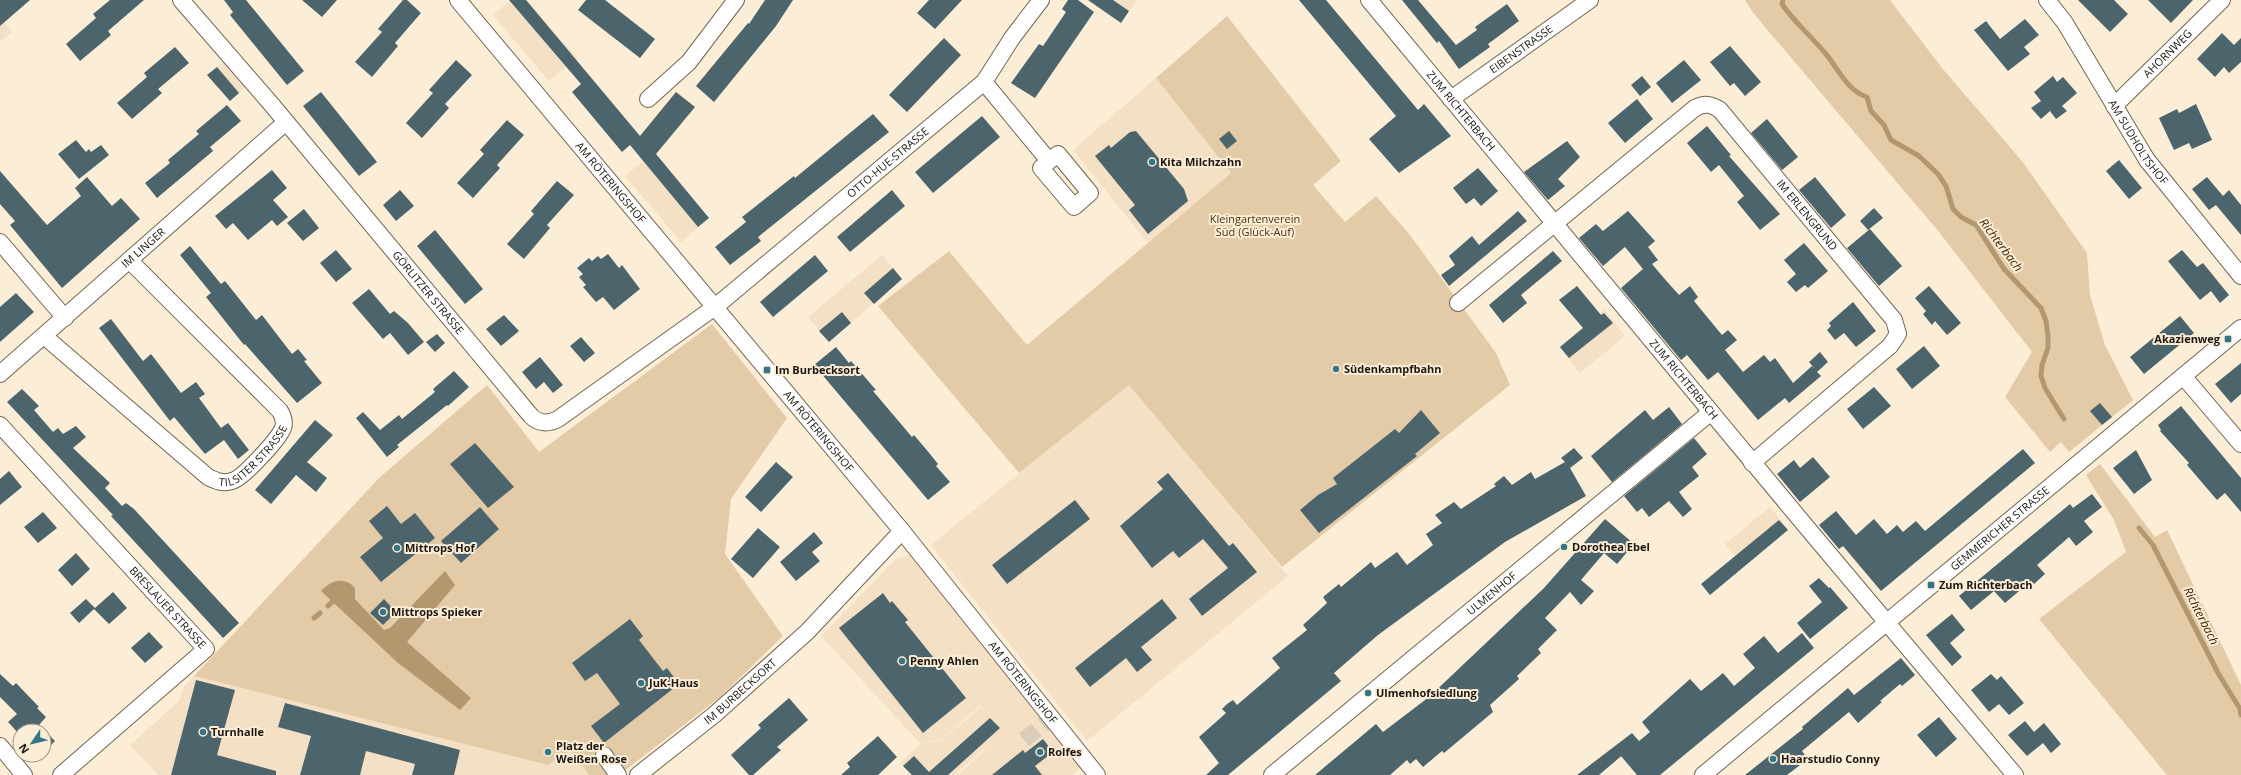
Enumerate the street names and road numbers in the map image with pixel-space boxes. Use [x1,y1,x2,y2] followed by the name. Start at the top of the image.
[1486,21,1556,77] street label: EIBENSTRASSE
[2139,26,2195,81] street label: AHORNWEG
[1424,67,1499,154] street label: ZUM RICHTERBACH
[2105,96,2172,188] street label: AM SUDHOLTSHOF
[843,123,932,201] street label: OTTO-HUE-STRASSE
[573,138,650,226] street label: AM RÖTERINGSHOF
[1774,176,1841,253] street label: IM ERLENGRUND
[118,224,168,271] street label: IM LINGER
[389,247,468,337] street label: GÖRLITZER STRASSE
[1647,336,1722,422] street label: ZUM RICHTERBACH
[780,387,858,475] street label: AM RÖTERINGSHOF
[218,422,290,489] street label: TILSITER STRASSE
[1947,482,2052,574] street label: GEMMERICHER STRASSE
[127,563,210,652] street label: BRESLAUER STRASSE
[1463,568,1520,618] street label: ULMENHOF
[986,638,1061,727] street label: AM RÖTERINGSHOF
[700,655,779,727] street label: IM BURBECKSORT

